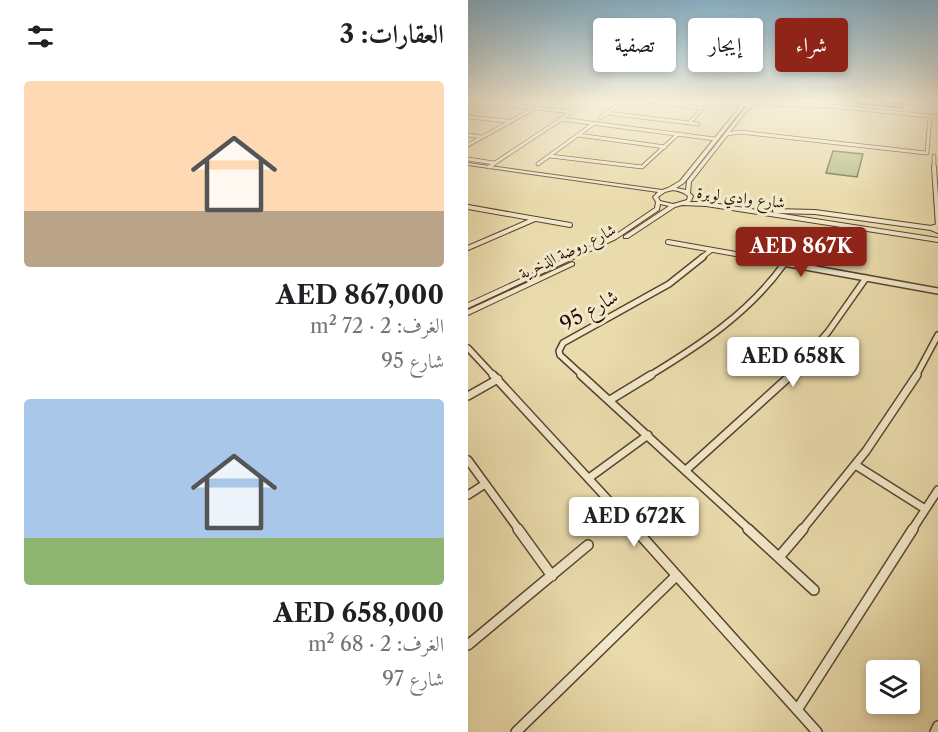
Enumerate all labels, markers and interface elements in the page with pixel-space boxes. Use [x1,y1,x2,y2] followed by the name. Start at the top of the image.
[339,18,444,50] text: العقارات: 3
[593,18,676,72] chip: تصفية
[688,18,763,72] chip: إيجار
[775,18,848,72] chip: شراء
[24,20,57,53] icon: filters
[180,120,288,228] icon: home
[695,182,786,216] street label: شارع وادي لوبرة
[515,219,620,287] street label: شارع روضة الذخرية
[739,227,863,278] pin: AED 867K
[750,234,852,258] text: AED 867K
[276,279,444,311] text: AED 867,000
[556,284,625,341] street label: شارع 95
[310,314,444,338] text: الغرف: 2 · 72 m²
[731,337,855,388] pin: AED 658K
[741,344,845,368] text: AED 658K
[381,349,444,373] text: شارع 95
[180,438,288,546] icon: home
[572,497,696,548] pin: AED 672K
[583,504,685,528] text: AED 672K
[274,597,444,629] text: AED 658,000
[308,632,444,656] text: الغرف: 2 · 68 m²
[866,660,920,714] map controls
[866,660,920,714] button: layers
[382,667,444,691] text: شارع 97

